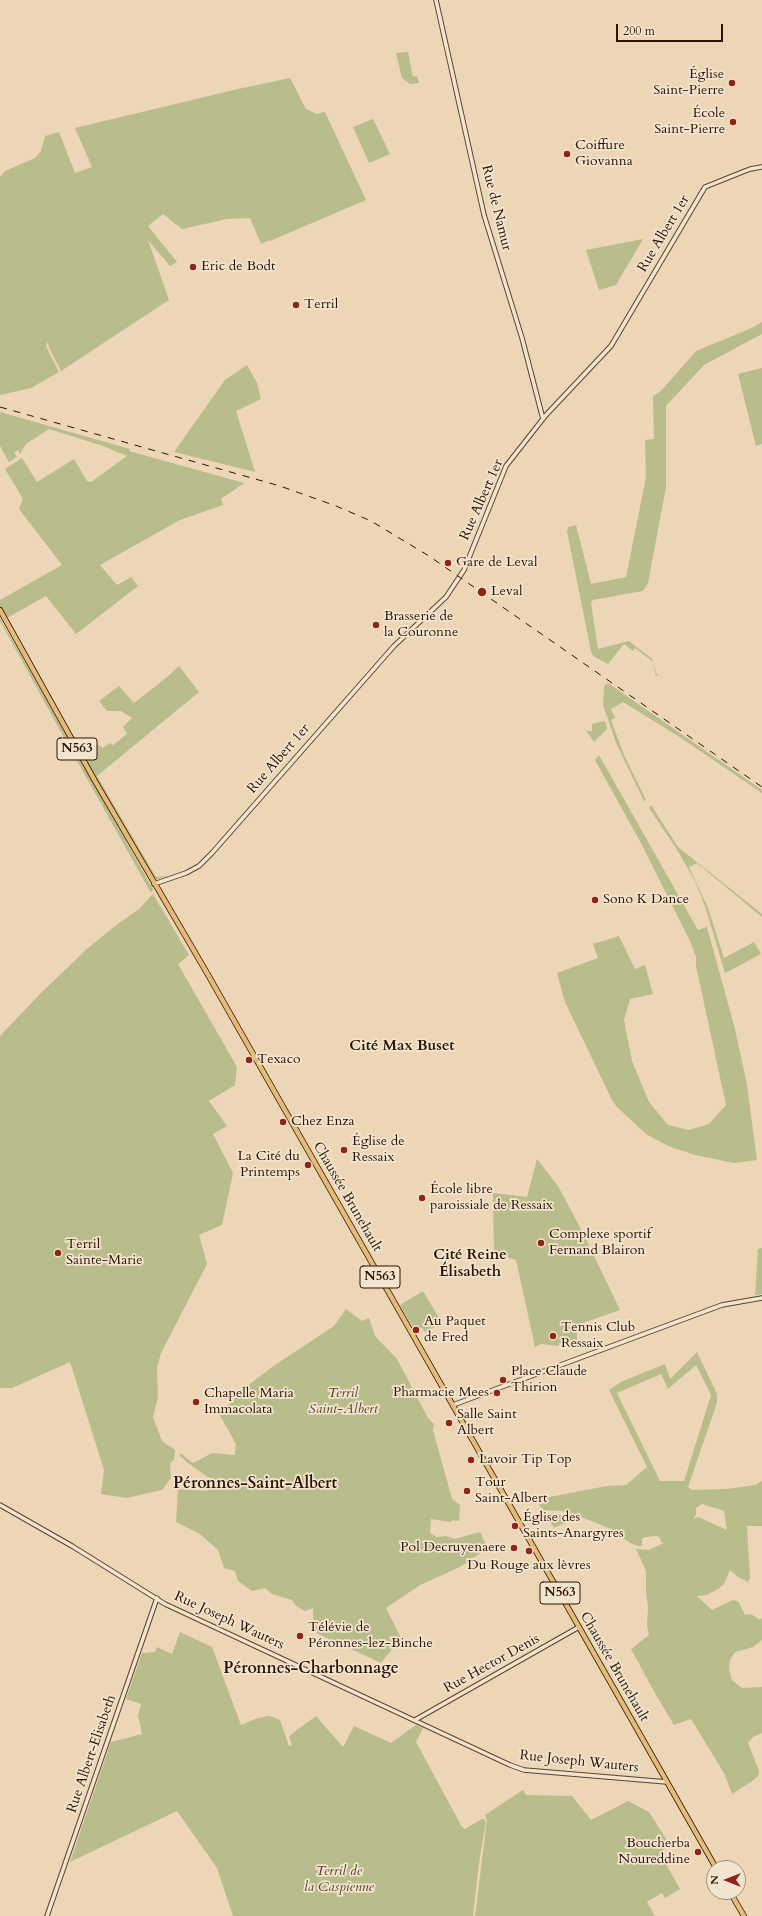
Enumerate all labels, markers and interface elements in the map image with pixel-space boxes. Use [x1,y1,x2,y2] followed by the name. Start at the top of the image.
[618,16,725,42] scale bar
[623,23,655,39] text: 200 m
[653,67,724,100] place label: Église Saint-Pierre
[727,78,737,88] marker: Église Saint-Pierre
[654,106,725,138] place label: École Saint-Pierre
[728,117,738,127] marker: École Saint-Pierre
[575,138,633,170] place label: Coiffure Giovanna
[562,149,572,159] marker: Coiffure Giovanna
[477,163,515,253] street label: Rue de Namur
[634,192,694,276] street label: Rue Albert 1er
[201,259,275,275] place label: Eric de Bodt
[188,262,198,272] marker: Eric de Bodt
[304,297,338,313] place label: Terril
[291,300,301,310] marker: Terril
[457,457,507,543] street label: Rue Albert 1er
[456,555,537,571] place label: Gare de Leval
[443,558,453,568] marker: Gare de Leval
[491,584,523,600] place label: Leval
[476,586,488,598] marker: Leval
[384,609,458,642] place label: Brasserie de la Couronne
[371,620,381,630] marker: Brasserie de la Couronne
[244,721,314,797] street label: Rue Albert 1er
[57,738,97,760] road number: N563
[603,892,689,908] place label: Sono K Dance
[590,895,600,905] marker: Sono K Dance
[349,1038,455,1056] district label: Cité Max Buset
[257,1052,301,1068] place label: Texaco
[244,1055,254,1065] marker: Texaco
[291,1114,355,1130] place label: Chez Enza
[278,1117,288,1127] marker: Chez Enza
[352,1134,405,1166] place label: Église de Ressaix
[309,1139,385,1255] street label: Chaussée Brunehault
[339,1145,349,1155] marker: Église de Ressaix
[237,1149,300,1182] place label: La Cité du Printemps
[303,1160,313,1170] marker: La Cité du Printemps
[430,1182,553,1214] place label: École libre paroissiale de Ressaix
[417,1193,427,1203] marker: École libre paroissiale de Ressaix
[549,1227,651,1260] place label: Complexe sportif Fernand Blairon
[66,1237,143,1270] place label: Terril Sainte-Marie
[536,1238,546,1248] marker: Complexe sportif Fernand Blairon
[433,1247,507,1282] district label: Cité Reine Élisabeth
[53,1248,63,1258] marker: Terril Sainte-Marie
[360,1266,400,1288] road number: N563
[424,1314,486,1346] place label: Au Paquet de Fred
[561,1320,635,1352] place label: Tennis Club Ressaix
[411,1325,421,1335] marker: Au Paquet de Fred
[548,1331,558,1341] marker: Tennis Club Ressaix
[511,1364,587,1396] place label: Place Claude Thirion
[498,1375,508,1385] marker: Place Claude Thirion
[393,1385,489,1401] place label: Pharmacie Mees
[204,1386,294,1418] place label: Chapelle Maria Immacolata
[308,1386,378,1418] park label: Terril Saint-Albert
[492,1388,502,1398] marker: Pharmacie Mees
[191,1397,201,1407] marker: Chapelle Maria Immacolata
[457,1407,517,1440] place label: Salle Saint Albert
[444,1418,454,1428] marker: Salle Saint Albert
[479,1452,572,1468] place label: Lavoir Tip Top
[466,1455,476,1465] marker: Lavoir Tip Top
[173,1474,337,1494] district label: Péronnes-Saint-Albert
[475,1475,548,1508] place label: Tour Saint-Albert
[462,1486,472,1496] marker: Tour Saint-Albert
[523,1510,624,1542] place label: Église des Saints-Anargyres
[510,1521,520,1531] marker: Église des Saints-Anargyres
[400,1540,506,1556] place label: Pol Decruyenaere
[509,1543,519,1553] marker: Pol Decruyenaere
[524,1546,534,1556] marker: Du Rouge aux lèvres
[467,1558,591,1574] place label: Du Rouge aux lèvres
[540,1582,580,1604] road number: N563
[171,1588,287,1654] street label: Rue Joseph Wauters
[576,1609,652,1725] street label: Chaussée Brunehault
[308,1620,433,1652] place label: Télévie de Péronnes-lez-Binche
[295,1631,305,1641] marker: Télévie de Péronnes-lez-Binche
[441,1631,543,1697] street label: Rue Hector Denis
[223,1659,399,1679] district label: Péronnes-Charbonnage
[64,1693,120,1815] street label: Rue Albert-Elisabeth
[519,1747,639,1777] street label: Rue Joseph Wauters
[618,1836,690,1868] place label: Boucherba Noureddine
[693,1847,703,1857] marker: Boucherba Noureddine
[706,1860,746,1900] north arrow
[304,1864,374,1896] park label: Terril de la Caspienne
[707,1875,722,1885] text: N

